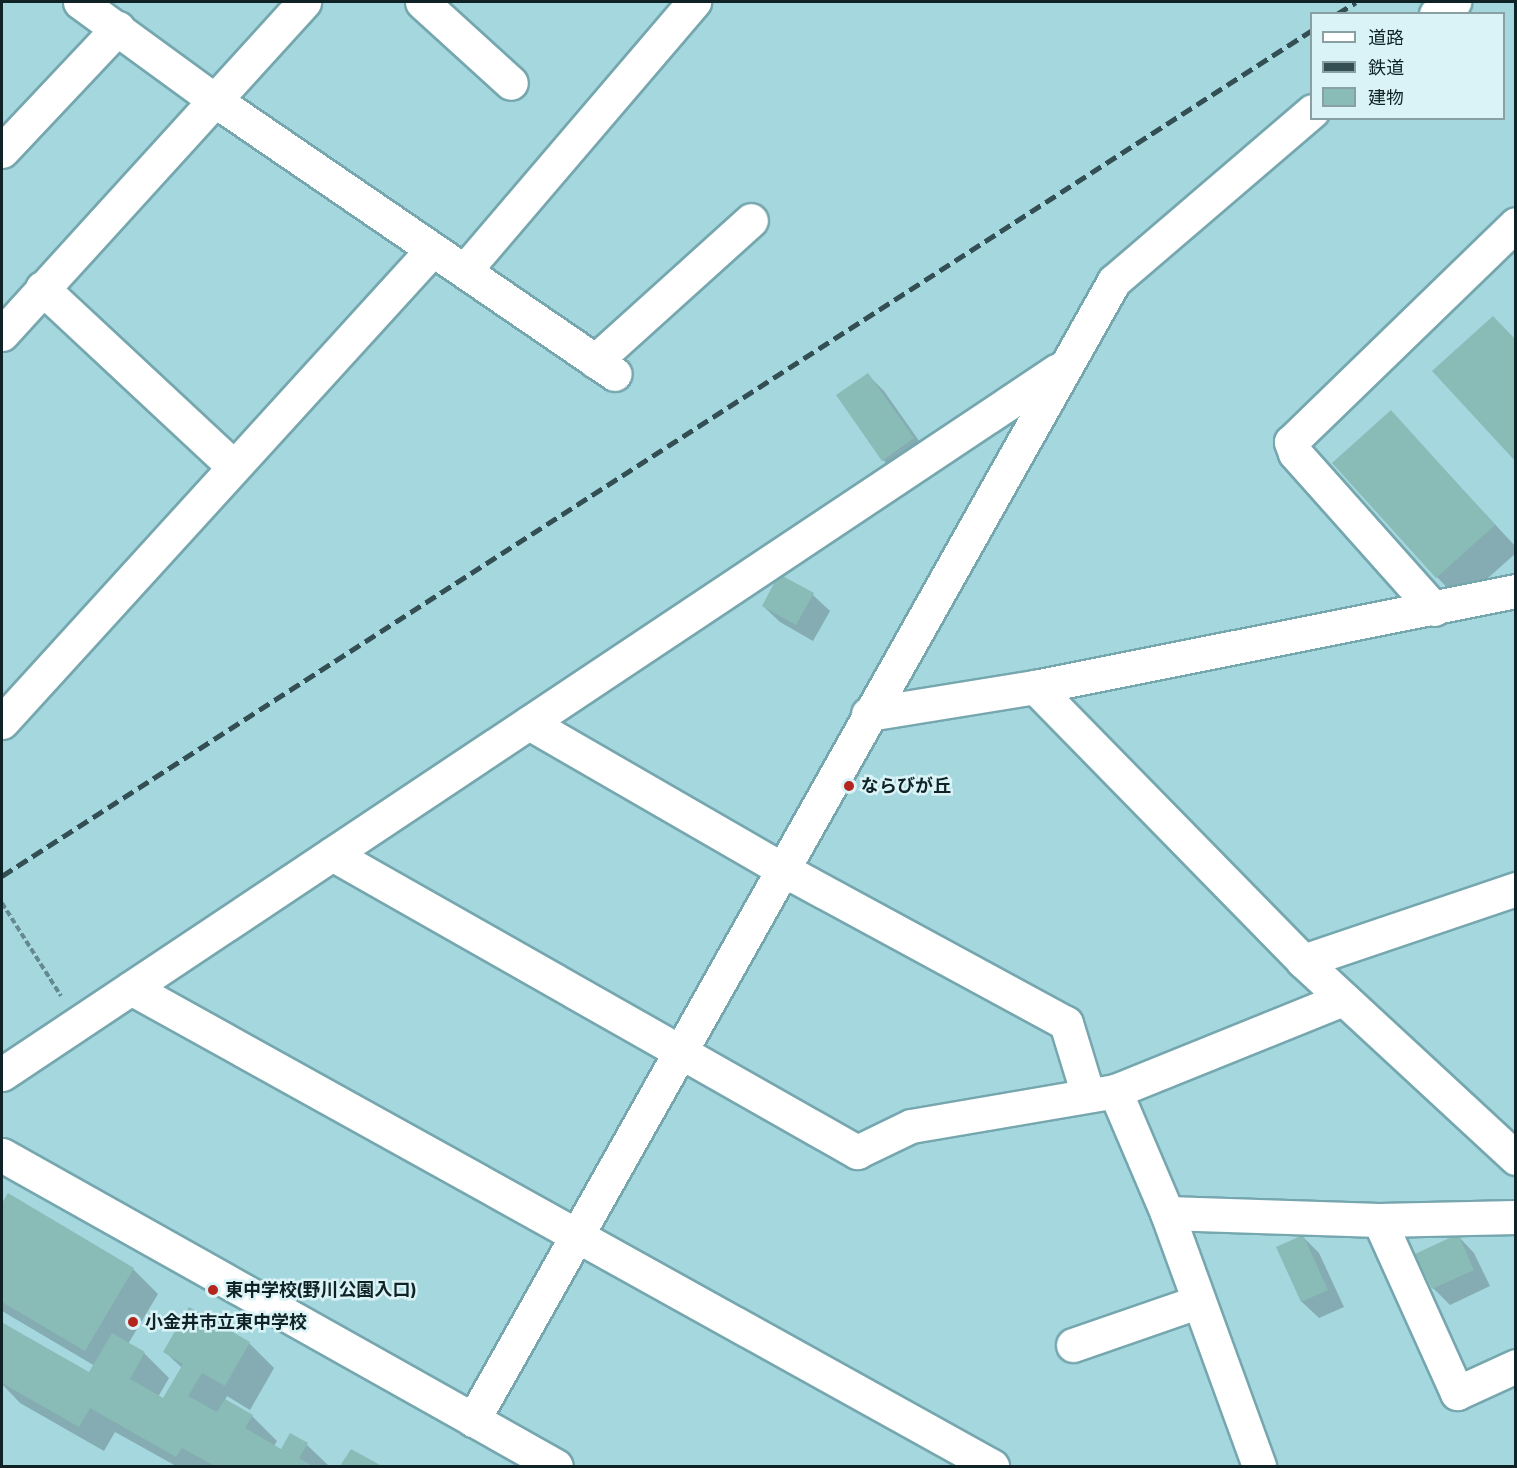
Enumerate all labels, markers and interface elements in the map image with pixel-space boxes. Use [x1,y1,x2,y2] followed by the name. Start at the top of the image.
[1310,12,1505,120] legend
[1368,24,1404,51] text: 道路
[1368,54,1404,81] text: 鉄道
[1368,84,1404,111] text: 建物
[861,775,951,797] place label: ならびが丘
[842,779,856,793] marker: ならびが丘
[225,1279,416,1301] place label: 東中学校(野川公園入口)
[206,1283,220,1297] marker: 東中学校(野川公園入口)
[145,1311,307,1333] place label: 小金井市立東中学校
[126,1315,140,1329] marker: 小金井市立東中学校

